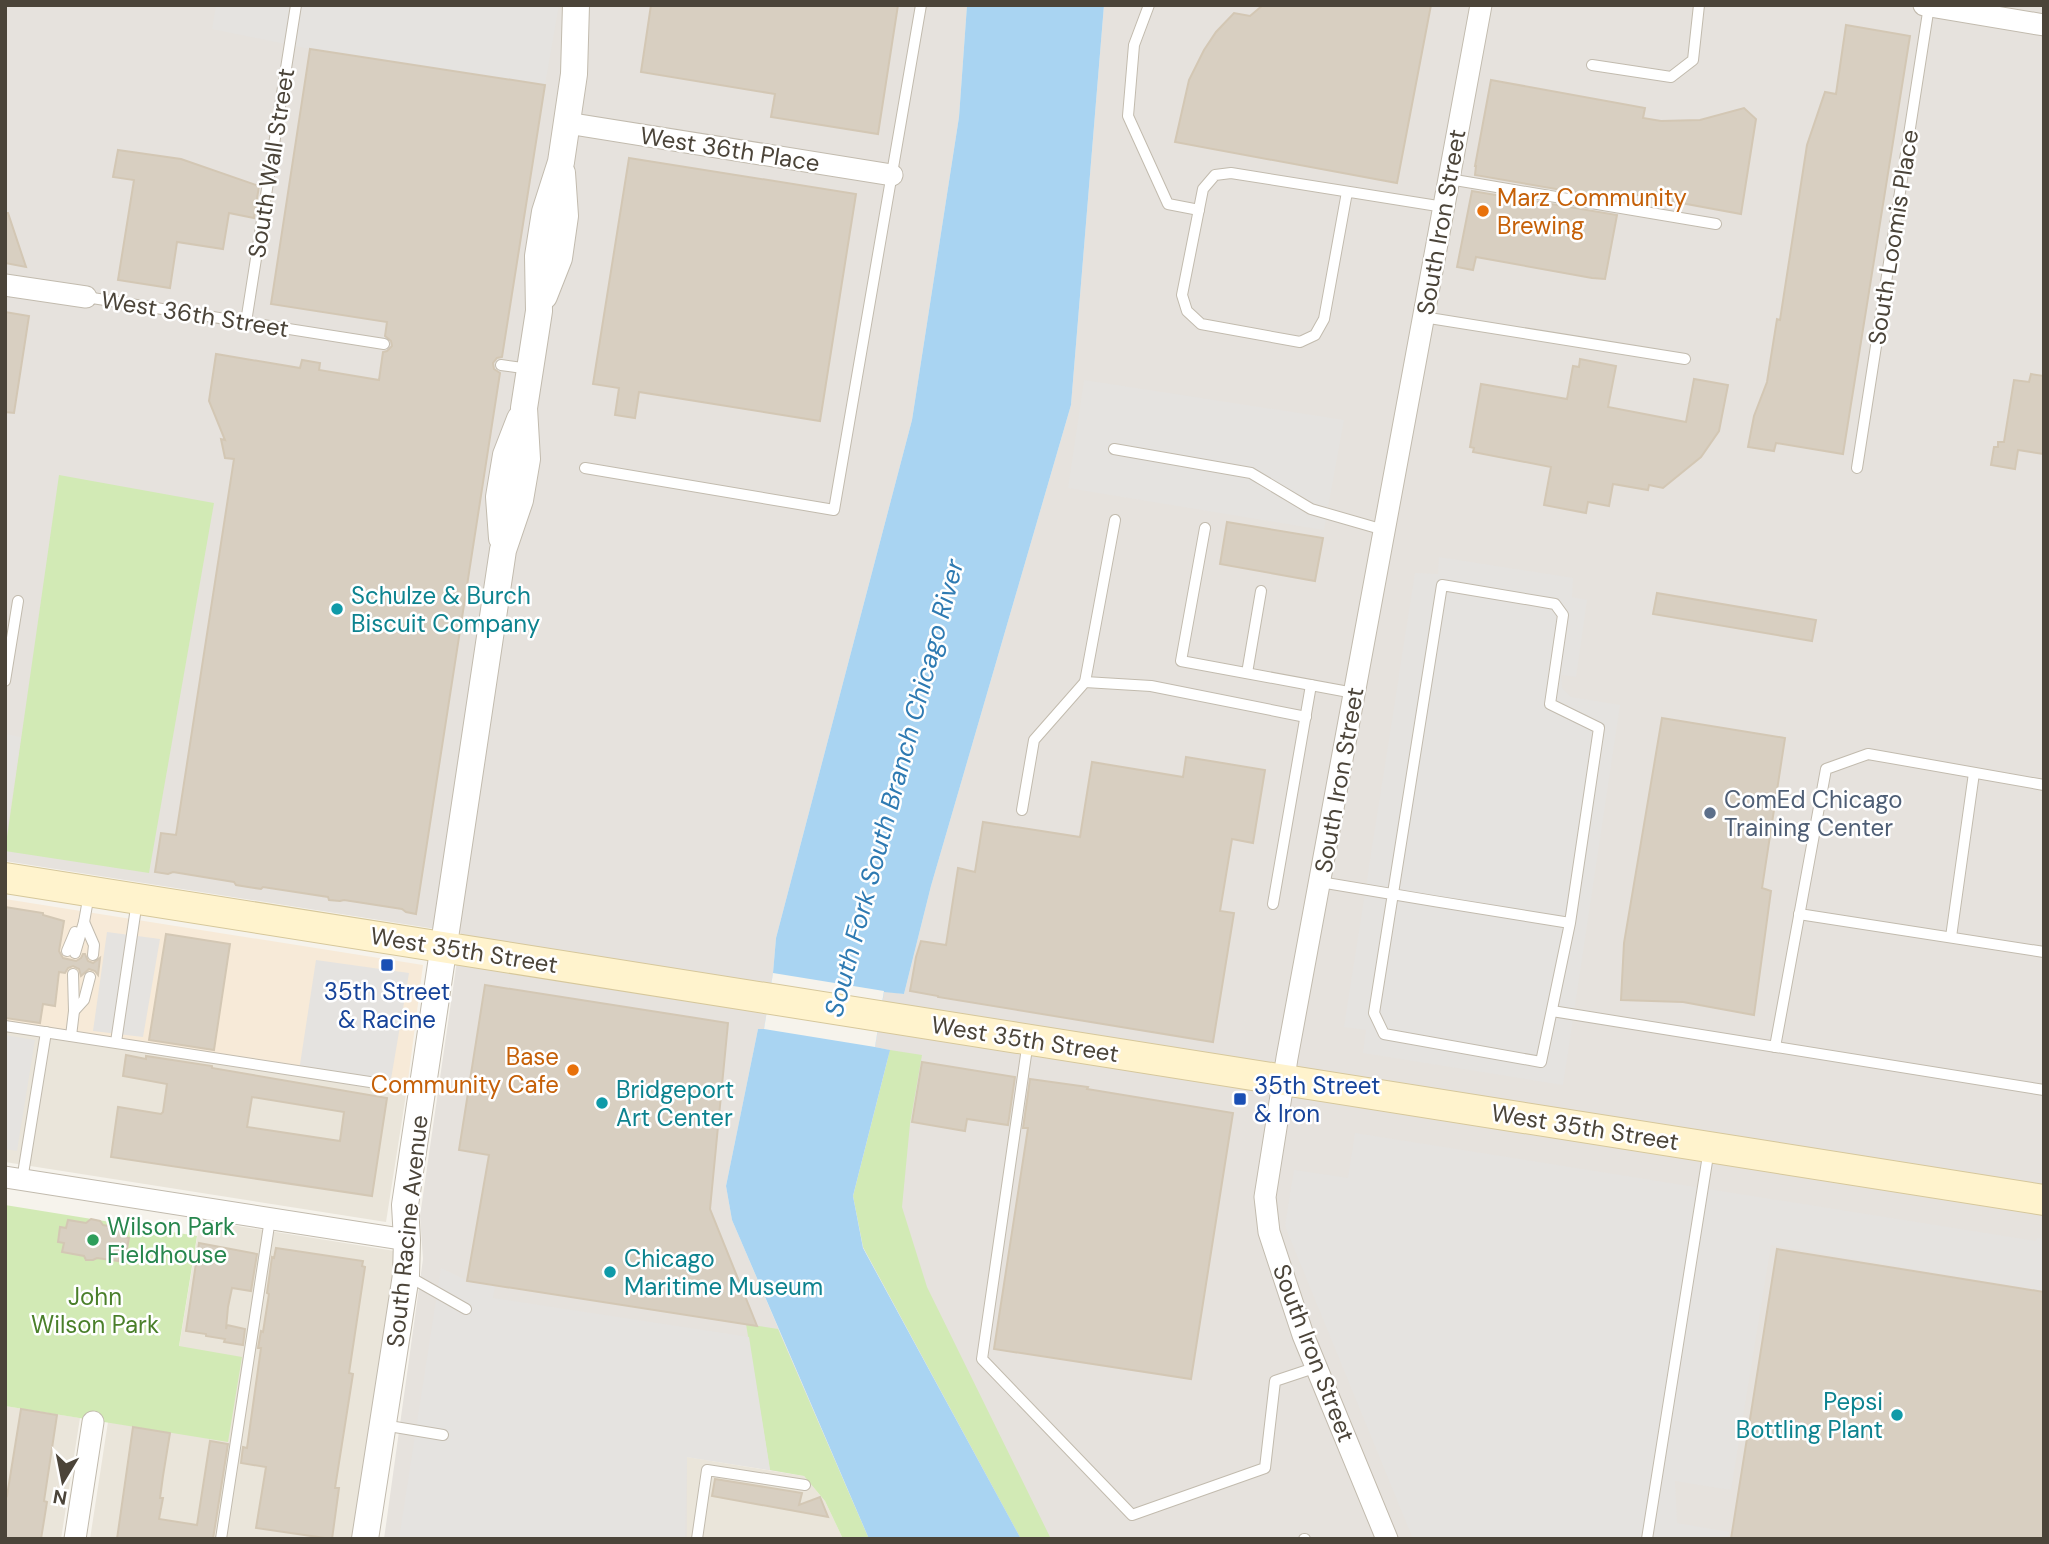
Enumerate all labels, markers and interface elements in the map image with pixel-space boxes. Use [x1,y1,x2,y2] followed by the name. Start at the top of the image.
[241,66,301,260] street label: South Wall Street
[638,119,822,179] street label: West 36th Place
[1409,127,1473,317] street label: South Iron Street
[1861,127,1925,347] street label: South Loomis Place
[1497,182,1687,241] place label: Marz Community Brewing
[1475,203,1491,219] marker: Marz Community Brewing
[99,284,291,344] street label: West 36th Street
[816,554,972,1021] water label: South Fork South Branch Chicago River
[351,580,540,639] place label: Schulze & Burch Biscuit Company
[329,601,345,617] marker: Schulze & Burch Biscuit Company
[1307,685,1371,875] street label: South Iron Street
[1724,784,1903,843] place label: ComEd Chicago Training Center
[1702,805,1718,821] marker: ComEd Chicago Training Center
[368,920,560,980] street label: West 35th Street
[379,957,395,973] marker: 35th Street & Racine
[324,976,450,1035] place label: 35th Street & Racine
[929,1009,1121,1069] street label: West 35th Street
[371,1041,559,1100] place label: Base Community Cafe
[565,1062,581,1078] marker: Base Community Cafe
[1254,1070,1380,1129] place label: 35th Street & Iron
[616,1074,734,1133] place label: Bridgeport Art Center
[1232,1091,1248,1107] marker: 35th Street & Iron
[594,1095,610,1111] marker: Bridgeport Art Center
[1489,1097,1681,1157] street label: West 35th Street
[379,1113,435,1349] street label: South Racine Avenue
[107,1211,235,1270] place label: Wilson Park Fieldhouse
[85,1232,101,1248] marker: Wilson Park Fieldhouse
[624,1243,823,1302] place label: Chicago Maritime Museum
[1266,1260,1362,1446] street label: South Iron Street
[602,1264,618,1280] marker: Chicago Maritime Museum
[31,1281,159,1340] park label: John Wilson Park
[1736,1386,1883,1445] place label: Pepsi Bottling Plant
[1889,1407,1905,1423] marker: Pepsi Bottling Plant
[28,1446,98,1516] north arrow
[51,1484,69,1511] text: N

